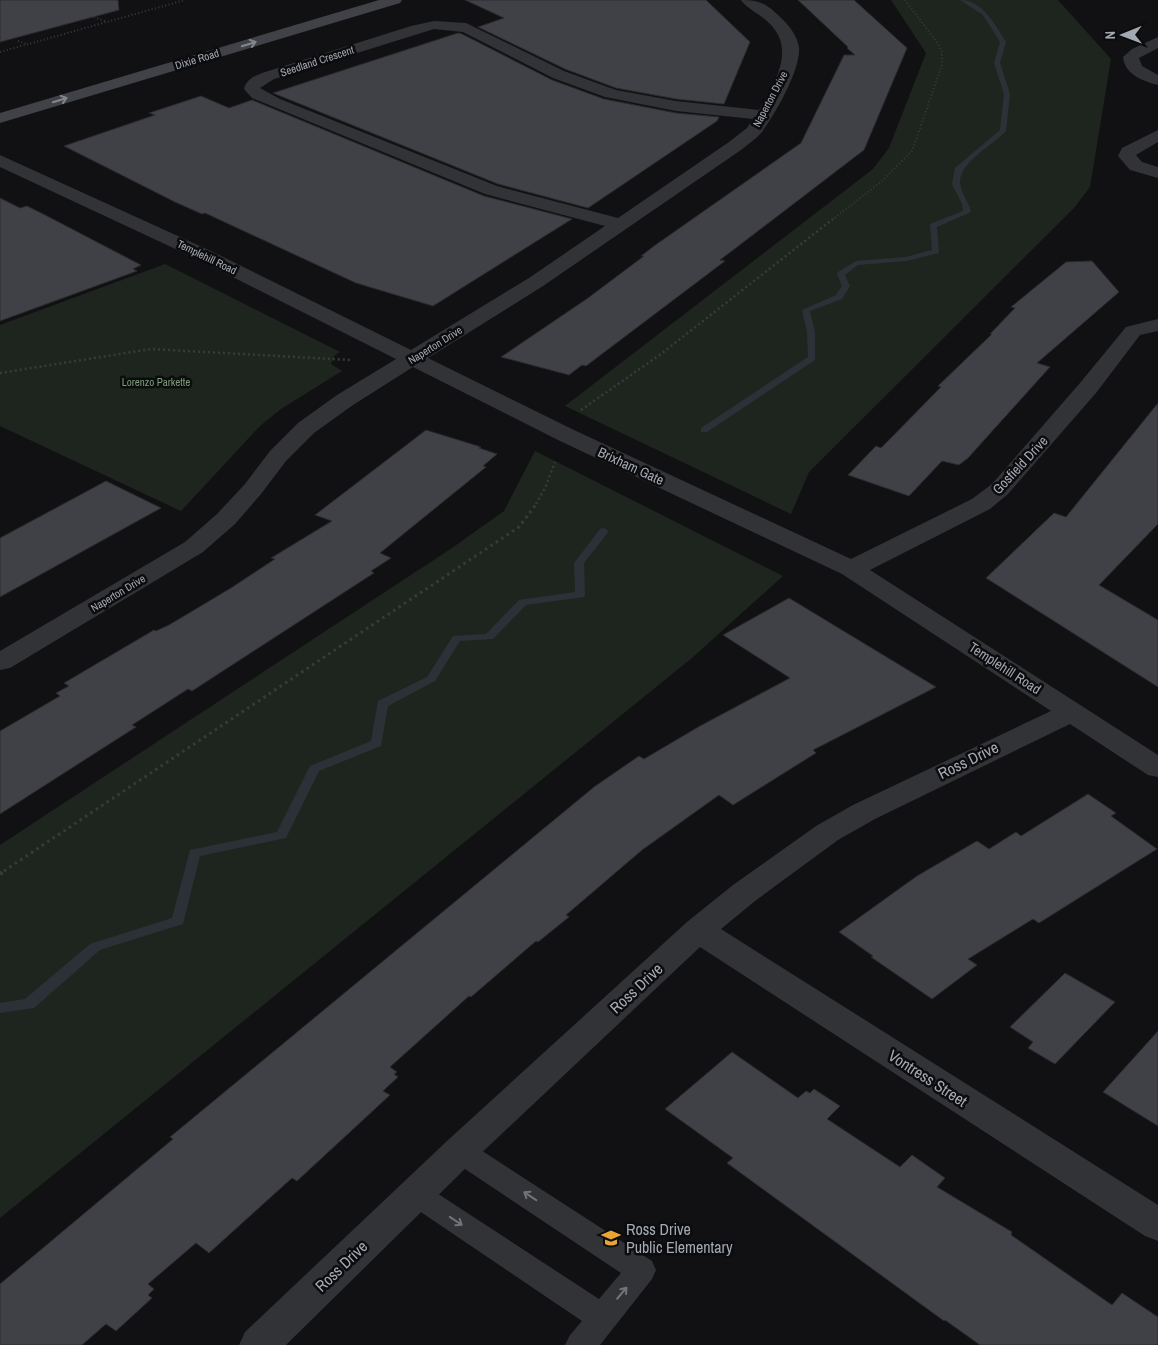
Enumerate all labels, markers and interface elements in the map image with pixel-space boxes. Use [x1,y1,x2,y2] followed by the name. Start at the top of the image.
[1098,10,1148,60] north arrow
[1101,31,1119,40] text: N
[241,38,257,48] one-way arrow
[278,42,356,80] street label: Seedland Crescent
[173,46,221,72] street label: Dixie Road
[749,69,791,129] street label: Naperton Drive
[51,95,67,105] one-way arrow
[175,237,239,277] street label: Templehill Road
[405,323,465,367] street label: Naperton Drive
[122,375,190,389] park label: Lorenzo Parkette
[988,432,1052,498] street label: Gosfield Drive
[595,443,667,489] street label: Brixham Gate
[88,571,148,615] street label: Naperton Drive
[966,638,1044,698] street label: Templehill Road
[934,736,1002,784] street label: Ross Drive
[605,958,667,1018] street label: Ross Drive
[884,1044,972,1112] street label: Vontress Street
[523,1191,537,1201] one-way arrow
[449,1216,463,1226] one-way arrow
[626,1218,733,1258] place label: Ross Drive Public Elementary
[600,1227,622,1249] school or university icon: Ross Drive Public Elementary
[310,1236,372,1296] street label: Ross Drive
[616,1286,627,1299] one-way arrow

